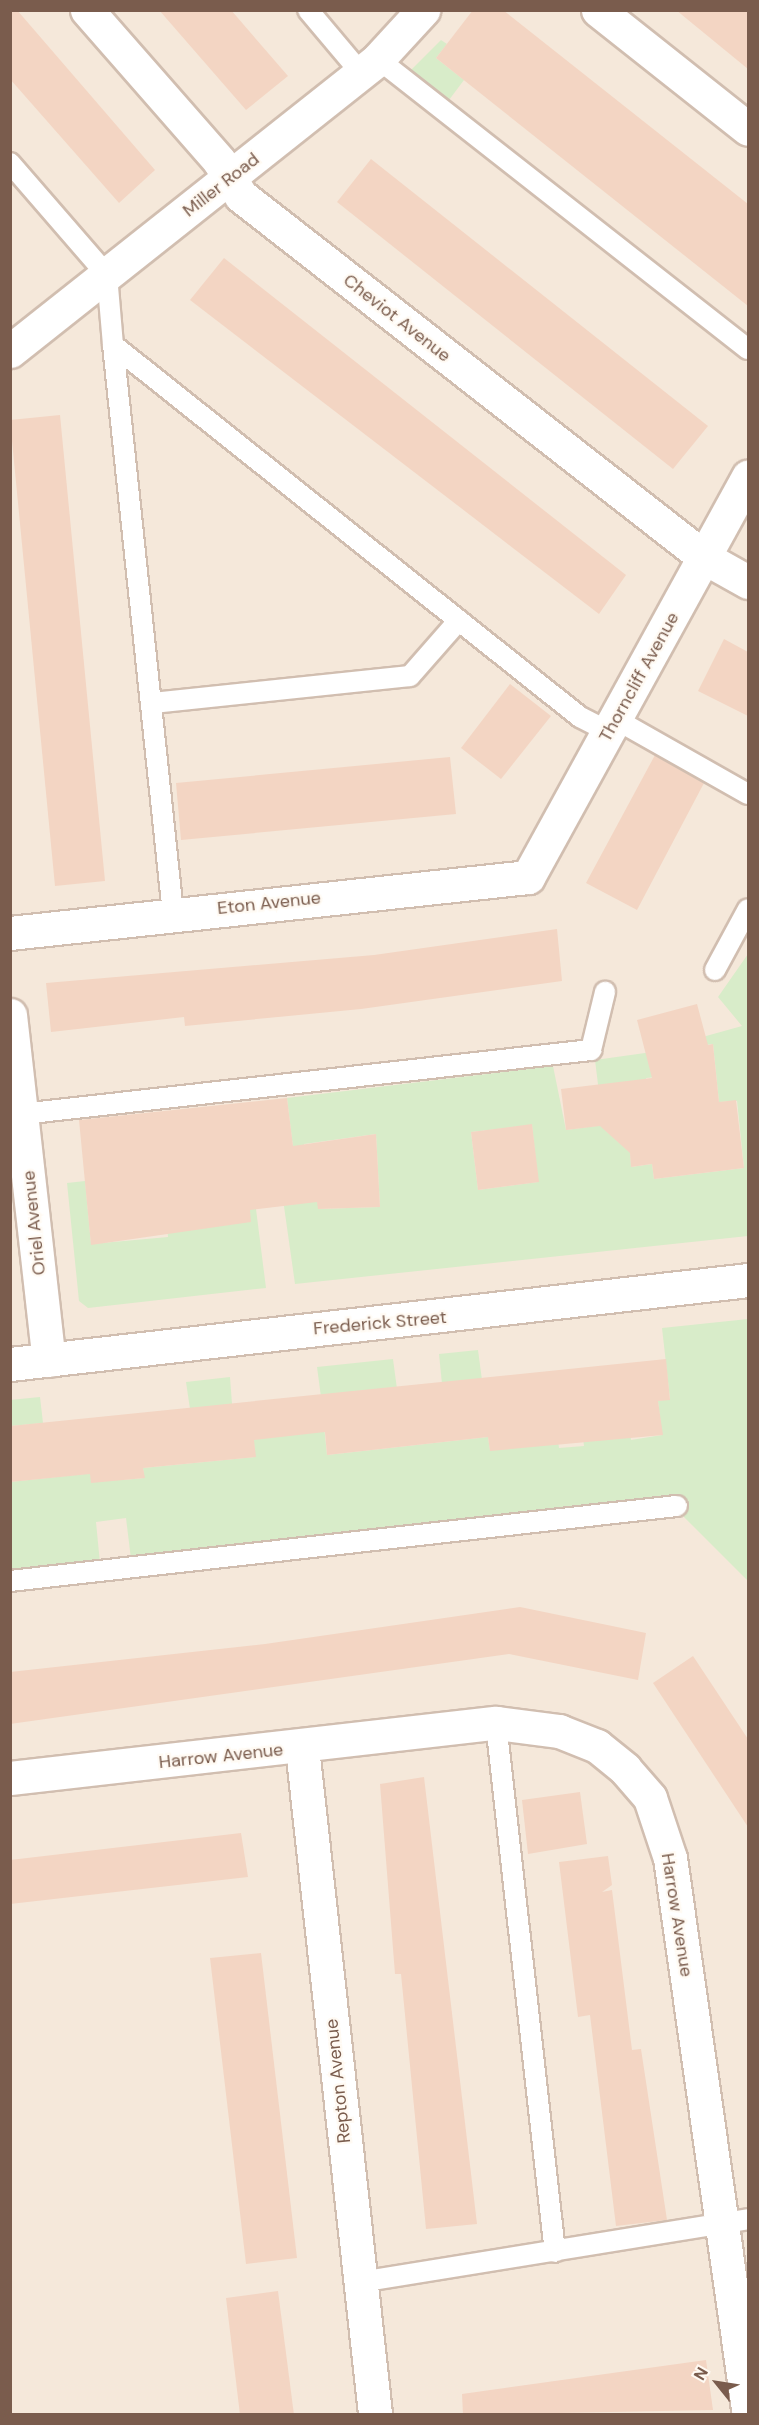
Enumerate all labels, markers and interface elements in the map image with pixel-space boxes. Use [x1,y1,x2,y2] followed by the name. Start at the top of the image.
[178,148,264,222] street label: Miller Road
[339,269,455,367] street label: Cheviot Avenue
[594,608,684,746] street label: Thorncliff Avenue
[216,887,322,919] street label: Eton Avenue
[18,1170,50,1276] street label: Oriel Avenue
[312,1306,448,1340] street label: Frederick Street
[158,1739,284,1773] street label: Harrow Avenue
[657,1852,697,1978] street label: Harrow Avenue
[321,2018,355,2144] street label: Repton Avenue
[687,2353,747,2413] north arrow
[689,2363,713,2384] text: N

